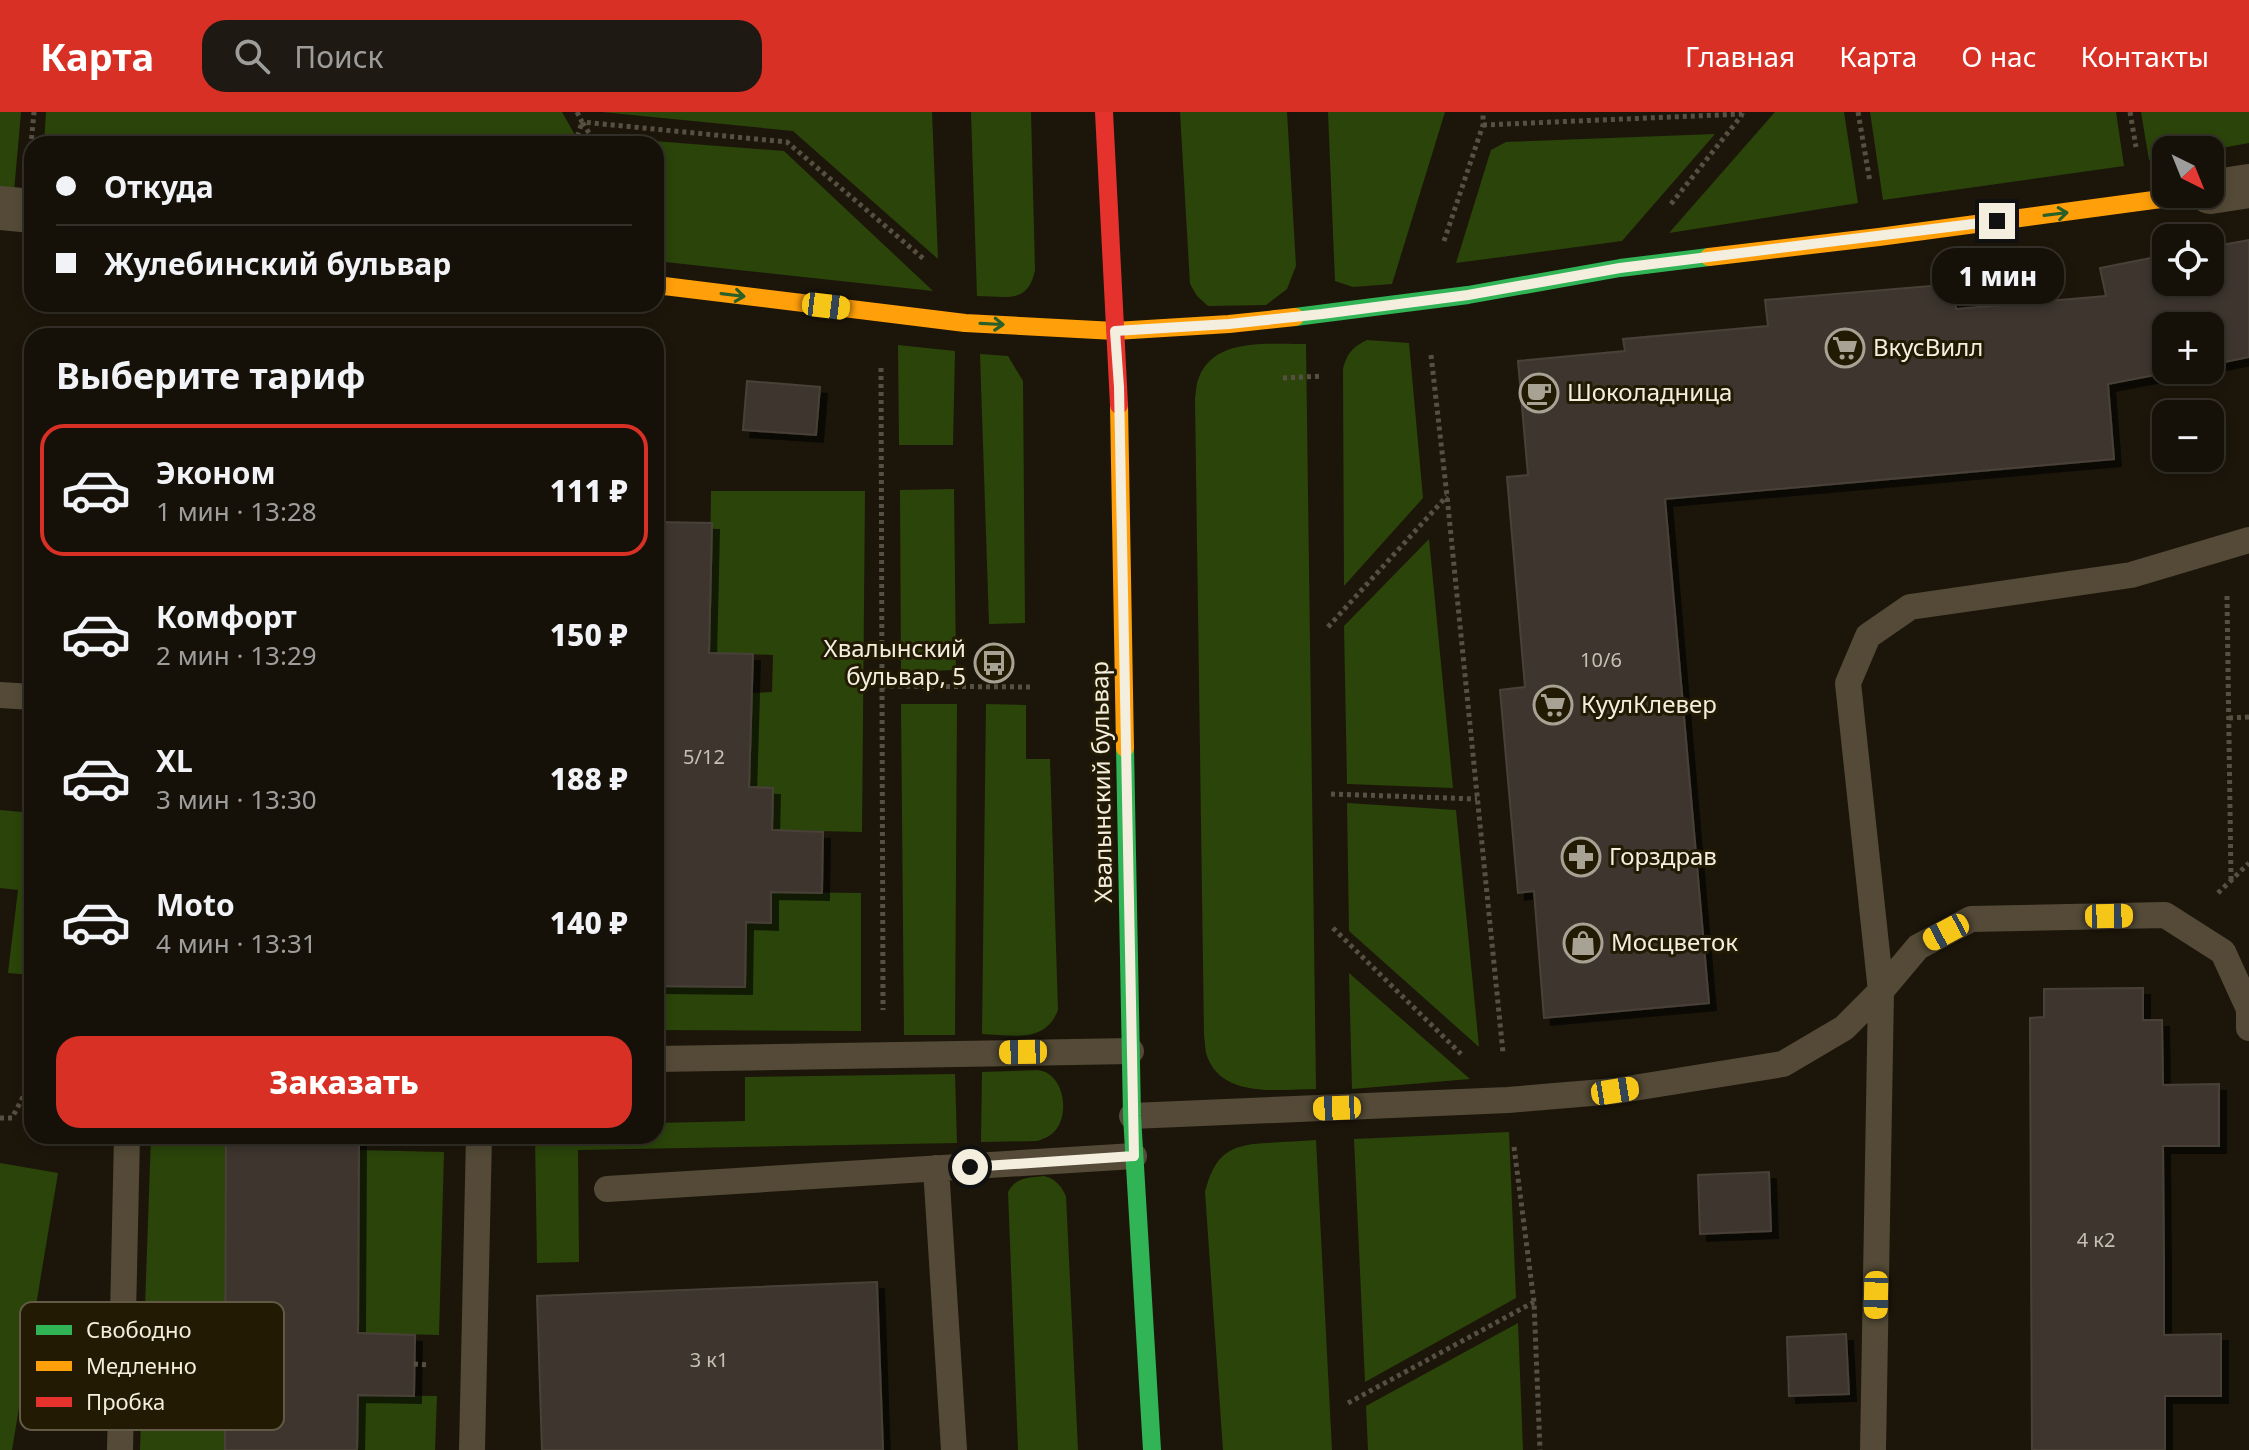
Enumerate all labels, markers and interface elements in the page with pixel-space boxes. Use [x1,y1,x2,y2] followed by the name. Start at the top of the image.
[202,20,762,92] search box
[40,30,154,82] text: Карта
[230,34,274,78] icon: search
[294,36,383,77] text: Поиск
[1685,37,1795,75] text: Главная
[1839,37,1917,75] text: Карта
[1961,37,2037,75] text: О нас
[2081,37,2209,75] text: Контакты
[2152,136,2224,208] north arrow
[2152,136,2224,472] map controls
[104,166,214,207] text: Откуда
[1979,203,2015,239] route end
[2043,206,2068,221] one-way arrow
[2152,224,2224,296] button: locate
[104,243,451,284] text: Жулебинский бульвар
[1931,249,2063,305] callout: 1 мин
[1959,258,2037,294] text: 1 мин
[720,287,746,302] one-way arrow
[801,291,851,321] car
[2152,312,2224,384] button: +
[978,317,1005,332] one-way arrow
[1824,327,1866,369] supermarket icon: ВкусВилл
[1873,330,1983,363] place label: ВкусВилл
[56,351,365,400] text: Выберите тариф
[1518,372,1560,414] cafe icon: Шоколадница
[1567,375,1732,408] place label: Шоколадница
[2152,400,2224,472] button: −
[156,452,276,493] text: Эконом
[60,454,132,526] icon: car
[550,470,628,511] text: 111 ₽
[156,493,317,529] text: 1 мин · 13:28
[156,596,297,637] text: Комфорт
[60,598,132,670] icon: car
[550,614,628,655] text: 150 ₽
[824,631,966,692] place label: Хвалынский бульвар, 5
[156,637,317,673] text: 2 мин · 13:29
[973,642,1015,684] bus stop icon: Хвалынский бульвар, 5
[1580,646,1622,673] house number: 10/6
[1082,661,1119,903] street label: Хвалынский бульвар
[1532,684,1574,726] supermarket icon: КуулКлевер
[1581,687,1717,720] place label: КуулКлевер
[156,740,193,781] text: XL
[60,742,132,814] icon: car
[683,743,725,770] house number: 5/12
[550,758,628,799] text: 188 ₽
[156,781,317,817] text: 3 мин · 13:30
[1560,836,1602,878] pharmacy icon: Горздрав
[1609,839,1717,872] place label: Горздрав
[156,884,235,925] text: Moto
[60,886,132,958] icon: car
[550,902,628,943] text: 140 ₽
[2085,904,2133,928] car
[1919,910,1973,954] car
[1562,922,1604,964] shop icon: Мосцветок
[156,925,317,961] text: 4 мин · 13:31
[1611,925,1738,958] place label: Мосцветок
[56,1036,632,1128] button: Заказать
[999,1040,1047,1064] car
[1589,1075,1641,1107] car
[1313,1095,1361,1121] car
[952,1149,988,1185] route start
[2077,1226,2115,1253] house number: 4 к2
[1864,1271,1888,1319] car
[20,1302,284,1430] legend
[86,1314,191,1344] text: Свободно
[690,1346,728,1373] house number: 3 к1
[86,1350,197,1380] text: Медленно
[86,1386,165,1416] text: Пробка

